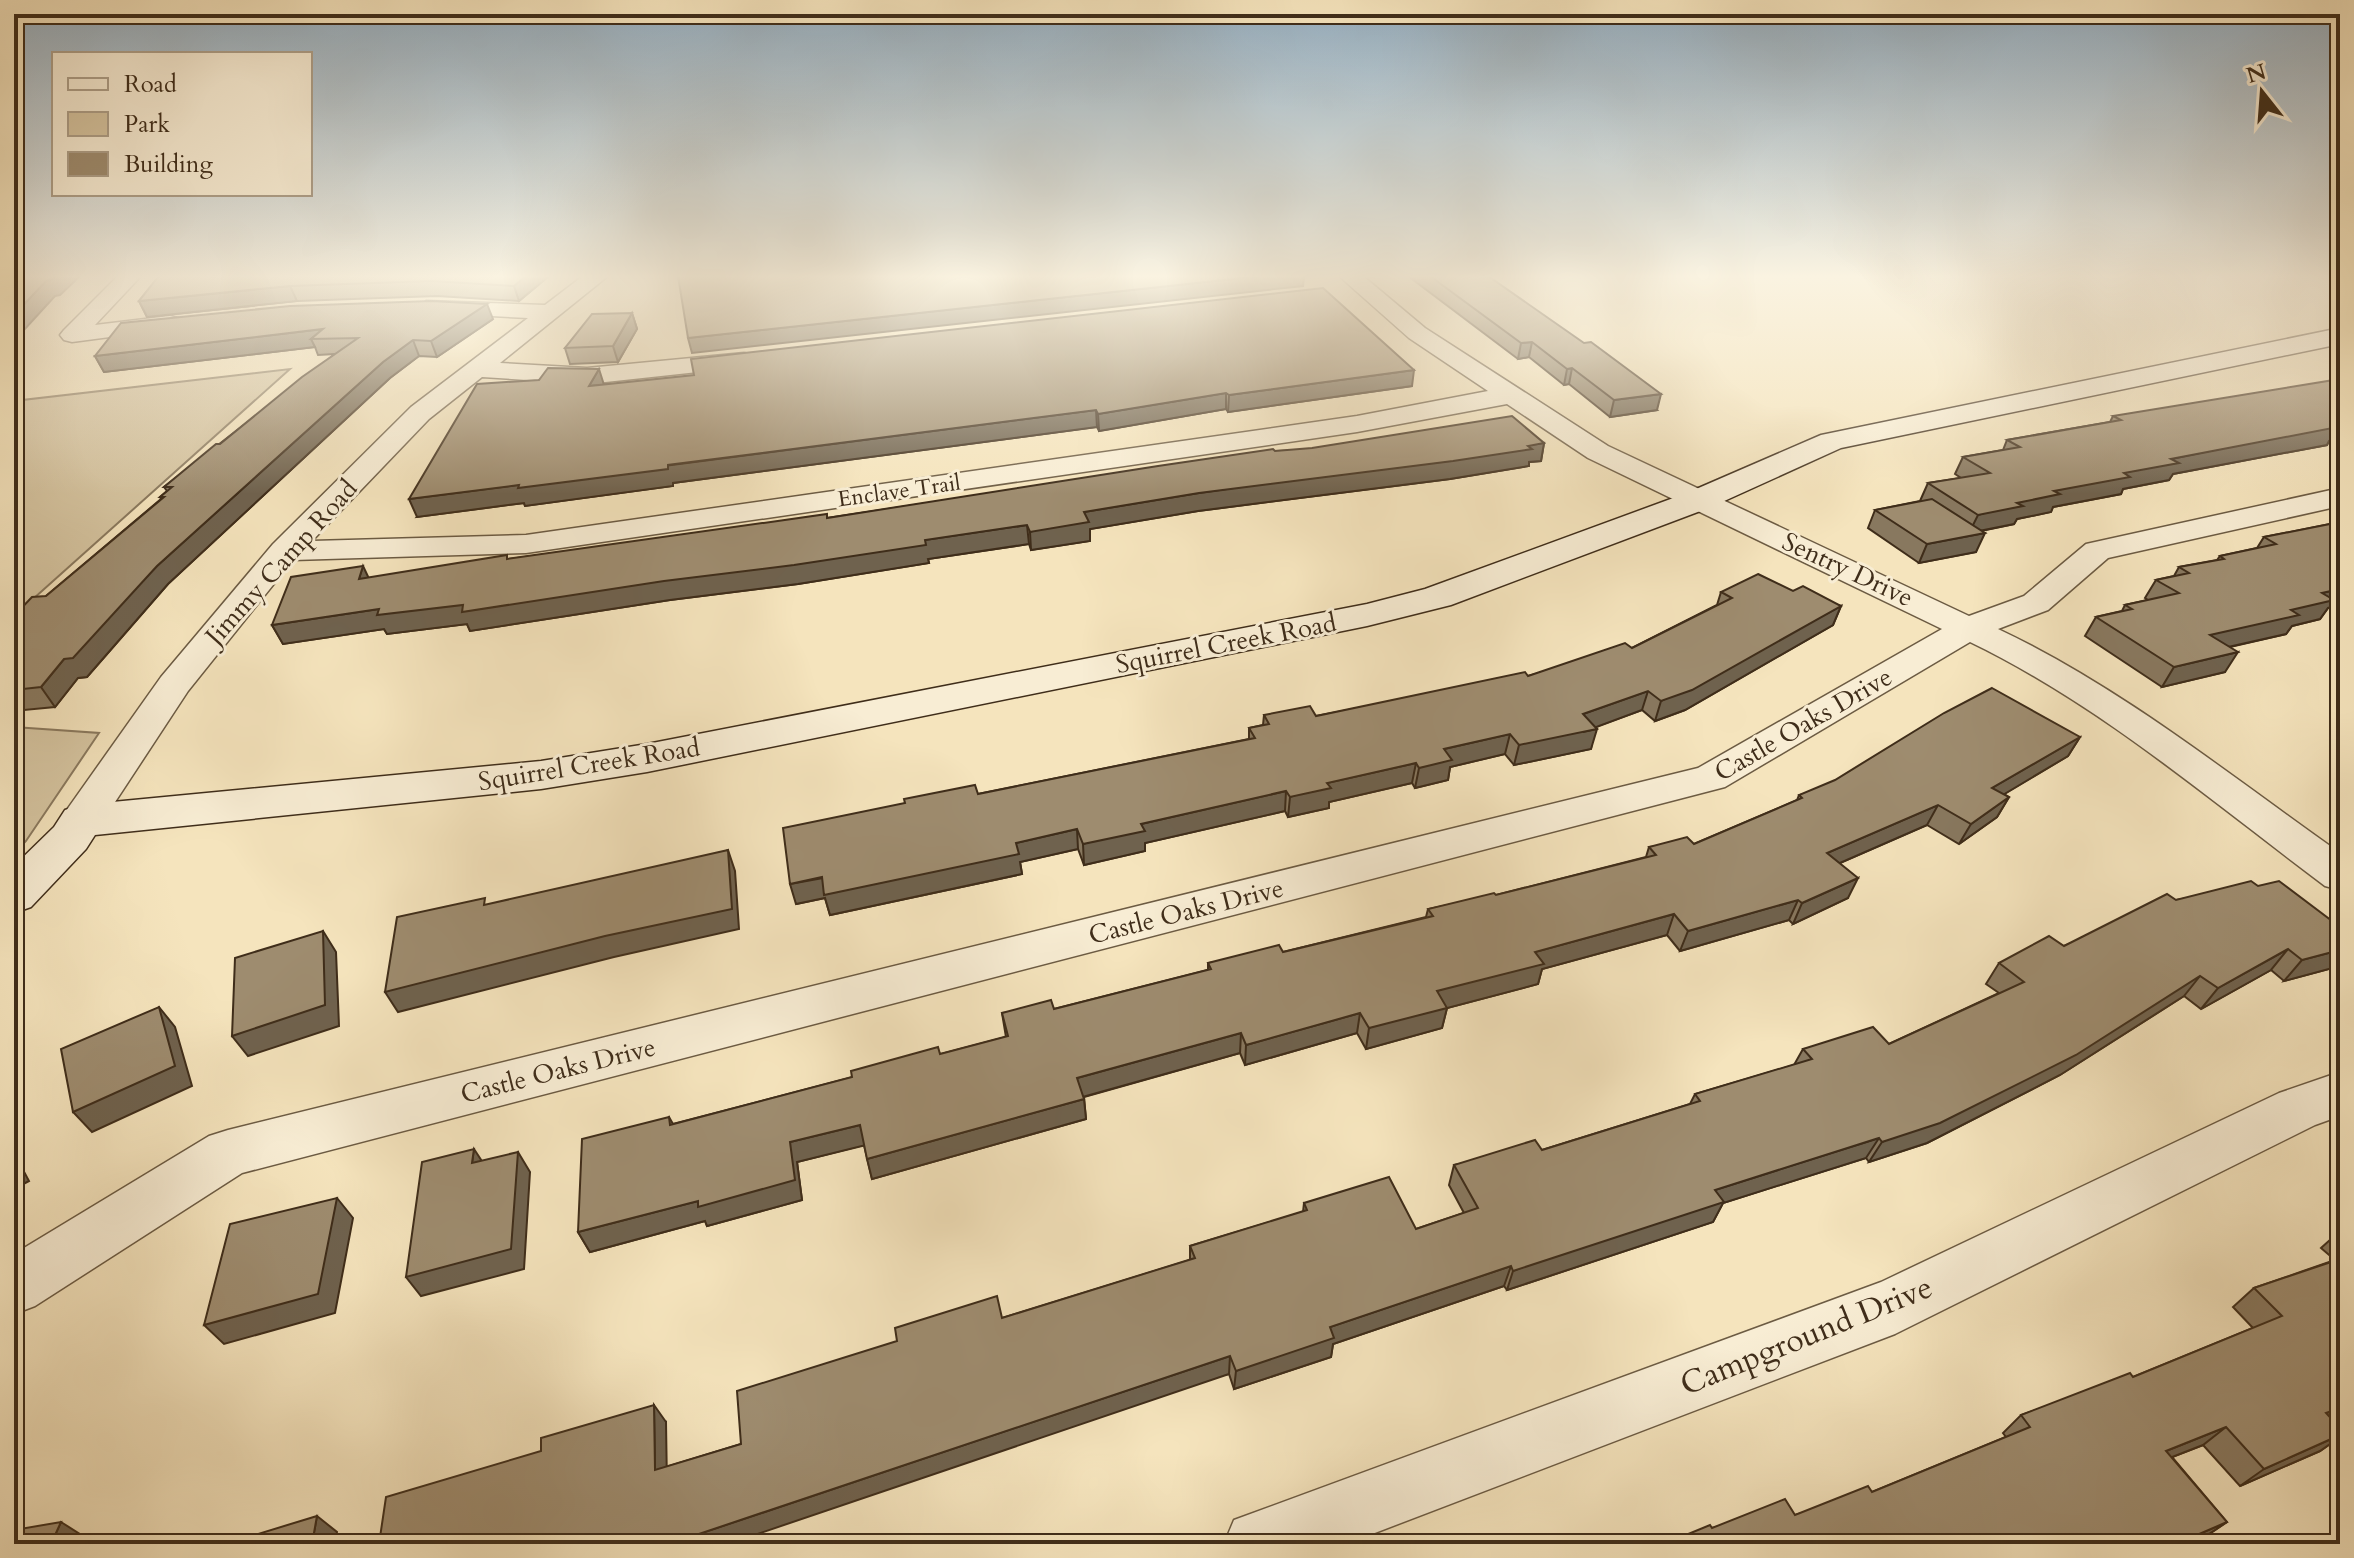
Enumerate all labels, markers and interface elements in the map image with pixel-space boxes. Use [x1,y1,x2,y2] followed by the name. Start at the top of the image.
[52,52,312,196] legend
[2222,52,2302,132] north arrow
[2243,57,2270,91] text: N
[124,68,177,101] text: Road
[124,108,170,141] text: Park
[124,148,214,181] text: Building
[836,467,963,514] street label: Enclave Trail
[195,472,365,656] street label: Jimmy Camp Road
[1777,524,1919,615] street label: Sentry Drive
[1113,605,1339,682] street label: Squirrel Creek Road
[1708,659,1898,789] street label: Castle Oaks Drive
[476,730,703,799] street label: Squirrel Creek Road
[1085,870,1287,953] street label: Castle Oaks Drive
[457,1029,659,1112] street label: Castle Oaks Drive
[1674,1265,1939,1407] street label: Campground Drive

